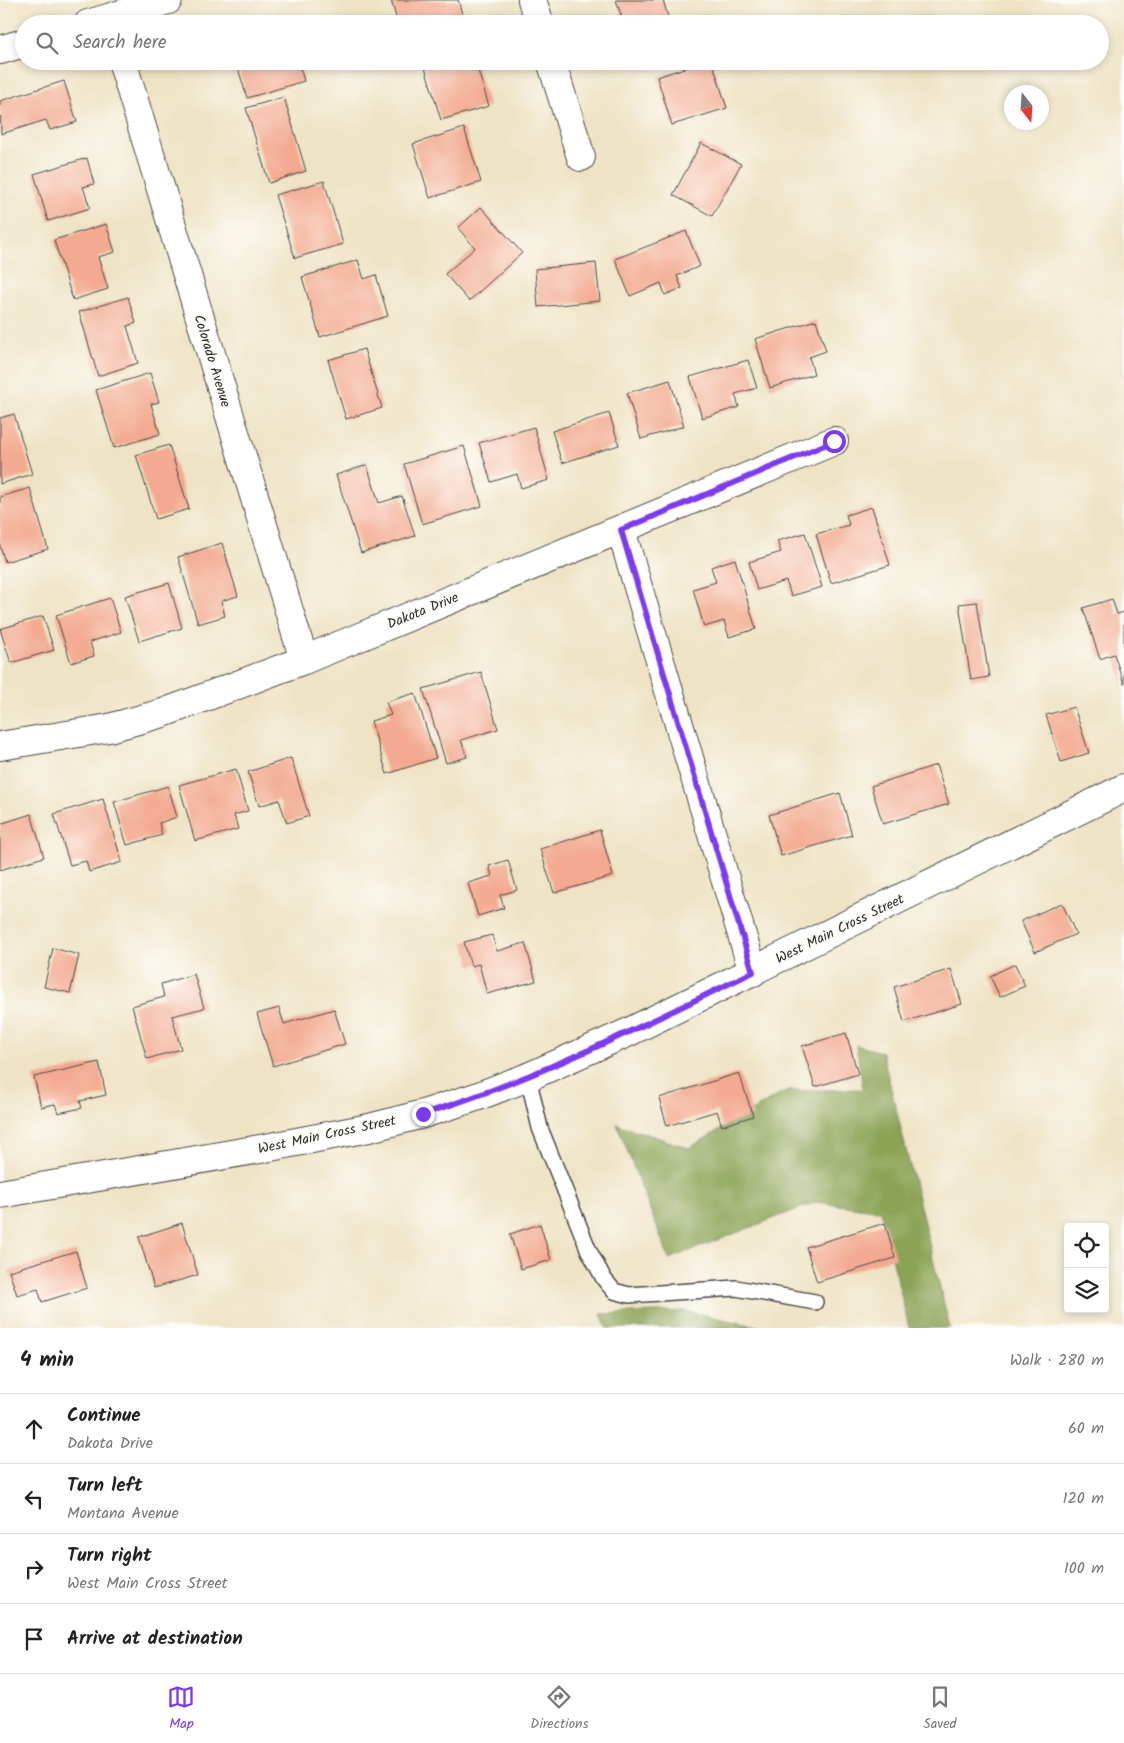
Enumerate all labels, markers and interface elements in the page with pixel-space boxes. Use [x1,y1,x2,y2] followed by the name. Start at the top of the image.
[15,15,1109,70] search box
[73,28,167,58] text: Search here
[33,29,61,57] icon: search
[1004,85,1049,130] north arrow
[187,312,237,411] street label: Colorado Avenue
[823,430,846,453] route start
[384,586,463,635] street label: Dakota Drive
[772,888,909,970] street label: West Main Cross Street
[412,1103,435,1126] route end
[256,1109,399,1160] street label: West Main Cross Street
[1064,1223,1109,1313] map controls
[1064,1223,1109,1268] button: locate
[1064,1268,1109,1313] button: layers
[20,1344,74,1377] text: 4 min
[1010,1348,1104,1373] text: Walk · 280 m
[67,1401,140,1431] text: Continue
[20,1415,48,1443] icon: ahead
[1068,1416,1104,1441] text: 60 m
[67,1431,153,1456] text: Dakota Drive
[67,1471,142,1501] text: Turn left
[20,1485,48,1513] icon: left
[1063,1486,1104,1511] text: 120 m
[67,1501,179,1526] text: Montana Avenue
[67,1541,152,1571] text: Turn right
[20,1555,48,1583] icon: right
[1064,1556,1104,1581] text: 100 m
[67,1571,228,1596] text: West Main Cross Street
[67,1624,243,1654] text: Arrive at destination
[20,1625,48,1653] icon: arrive
[167,1683,195,1735] tab: Map
[530,1683,588,1735] tab: Directions
[923,1683,957,1735] tab: Saved

